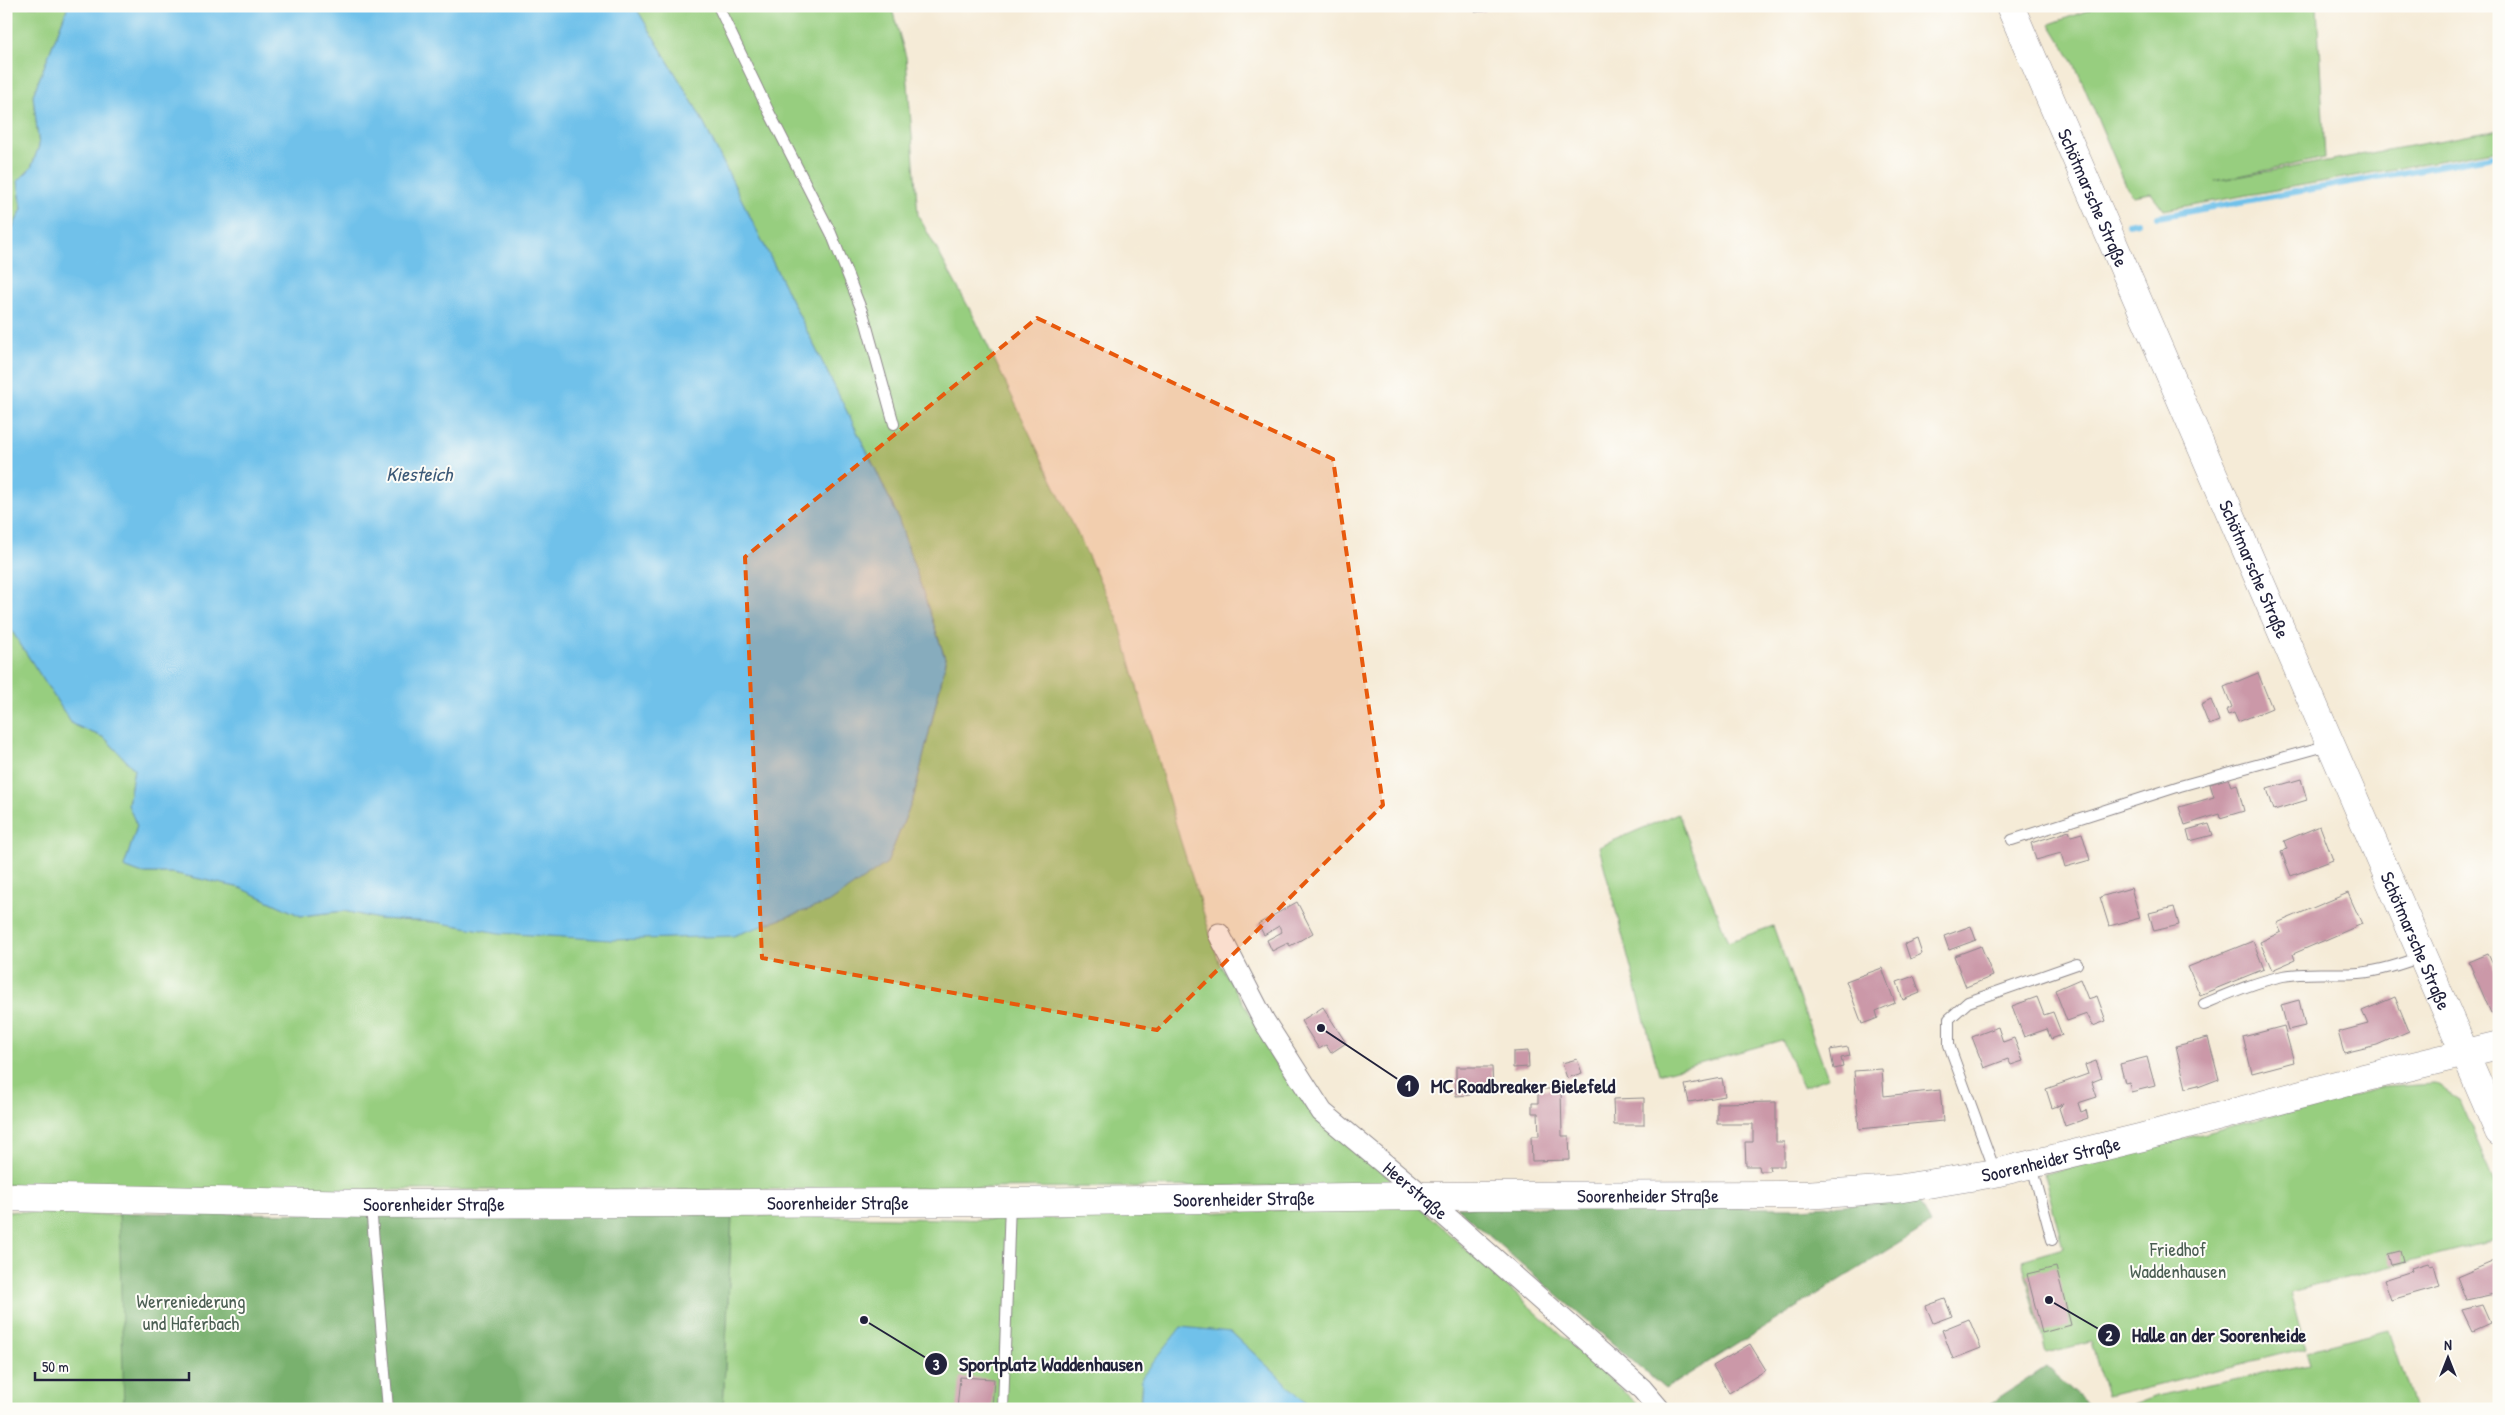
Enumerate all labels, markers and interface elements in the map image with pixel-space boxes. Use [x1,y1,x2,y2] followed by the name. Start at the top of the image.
[2052,124,2135,271] street label: Schötmarsche Straße
[386,460,454,487] water label: Kiesteich
[2213,496,2296,643] street label: Schötmarsche Straße
[2374,867,2458,1014] street label: Schötmarsche Straße
[1396,1069,1626,1104] callout: MC Roadbreaker Bielefeld
[1431,1072,1616,1099] text: MC Roadbreaker Bielefeld
[1405,1075,1411,1096] text: 1
[1980,1130,2123,1188] street label: Soorenheider Straße
[1378,1155,1454,1226] street label: Heerstraße
[1577,1182,1719,1209] street label: Soorenheider Straße
[1173,1185,1315,1213] street label: Soorenheider Straße
[767,1189,909,1216] street label: Soorenheider Straße
[363,1191,505,1217] street label: Soorenheider Straße
[2130,1236,2226,1284] park label: Friedhof Waddenhausen
[137,1288,245,1336] park label: Werreniederung und Haferbach
[2096,1318,2316,1353] callout: Halle an der Soorenheide
[2132,1321,2306,1348] text: Halle an der Soorenheide
[2105,1325,2113,1346] text: 2
[2422,1332,2472,1382] north arrow
[2444,1335,2452,1354] text: N
[924,1347,1153,1382] callout: Sportplatz Waddenhausen
[35,1350,189,1382] scale bar
[959,1350,1143,1378] text: Sportplatz Waddenhausen
[933,1354,940,1375] text: 3
[42,1356,69,1377] text: 50 m

